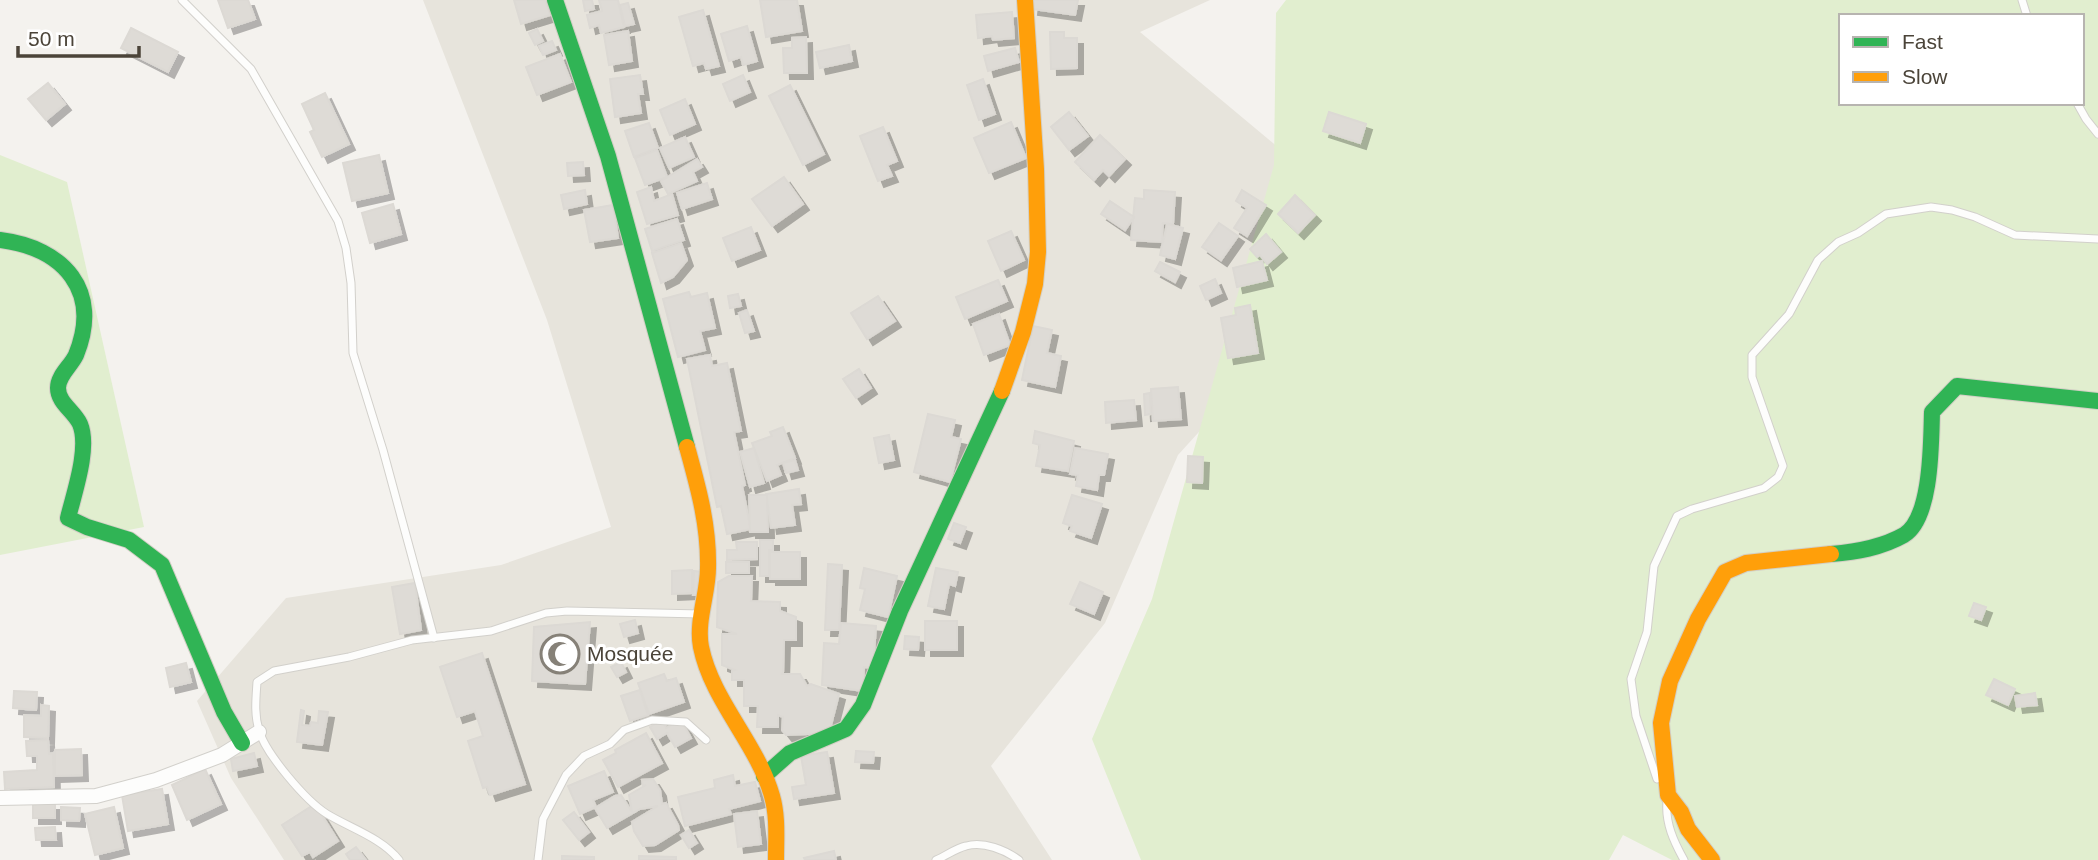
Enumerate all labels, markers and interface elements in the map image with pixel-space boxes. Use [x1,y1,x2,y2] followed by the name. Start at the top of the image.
[18,14,138,58] scale bar
[1839,14,2084,105] legend
[28,27,75,50] text: 50 m
[1902,30,1943,53] text: Fast
[1902,65,1948,88] text: Slow
[539,633,581,675] mosque icon: Mosquée
[587,642,673,665] place label: Mosquée

